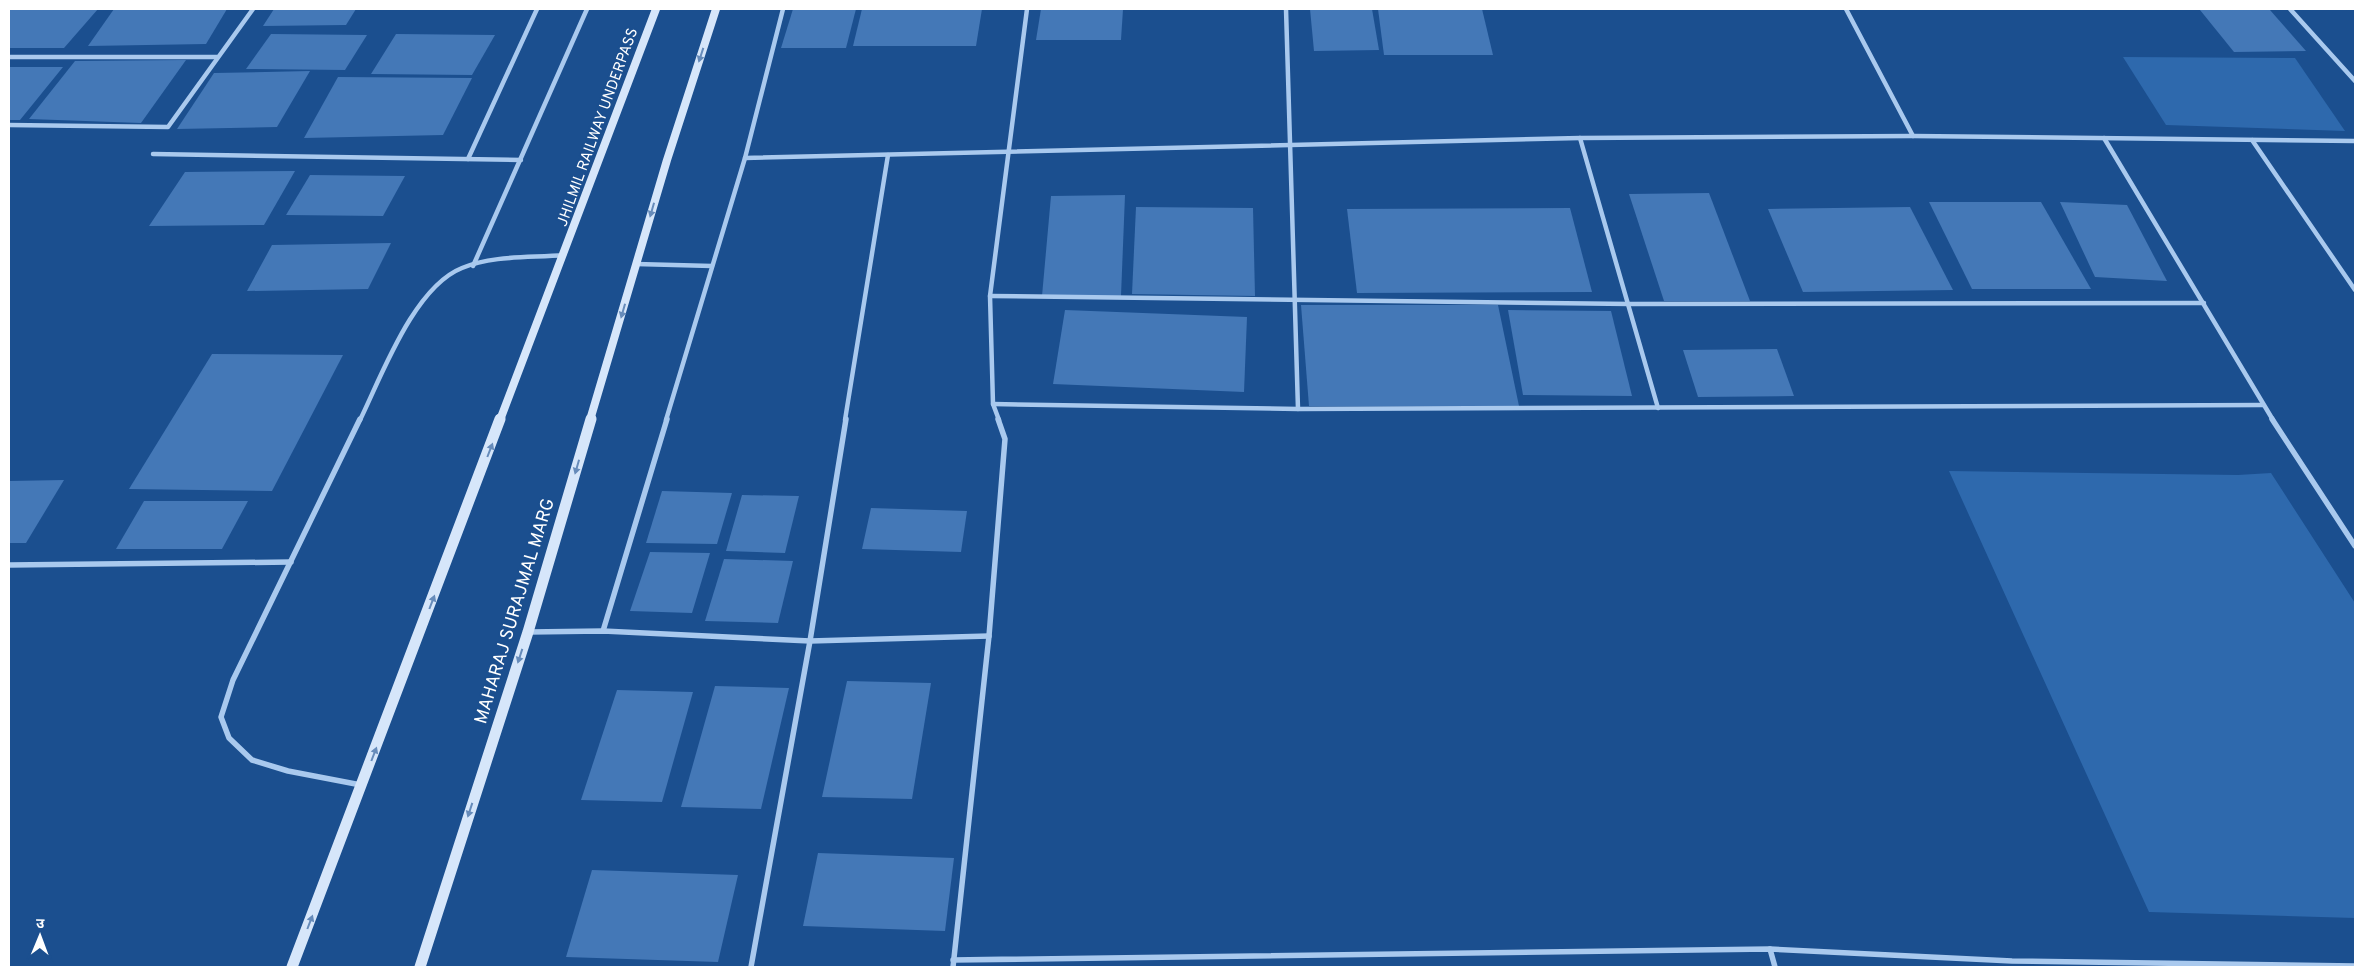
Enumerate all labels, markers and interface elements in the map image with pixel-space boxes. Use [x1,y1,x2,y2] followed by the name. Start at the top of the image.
[554,26,643,229] street label: JHILMIL RAILWAY UNDERPASS
[697,48,705,63] one-way arrow
[648,203,656,218] one-way arrow
[618,303,626,318] one-way arrow
[486,442,494,457] one-way arrow
[572,459,580,474] one-way arrow
[470,496,561,727] street label: MAHARAJ SURAJMAL MARG
[428,594,436,609] one-way arrow
[516,648,524,663] one-way arrow
[371,746,378,761] one-way arrow
[466,803,474,818] one-way arrow
[15,911,65,961] north arrow
[306,914,314,929] one-way arrow
[36,916,45,933] text: उ

